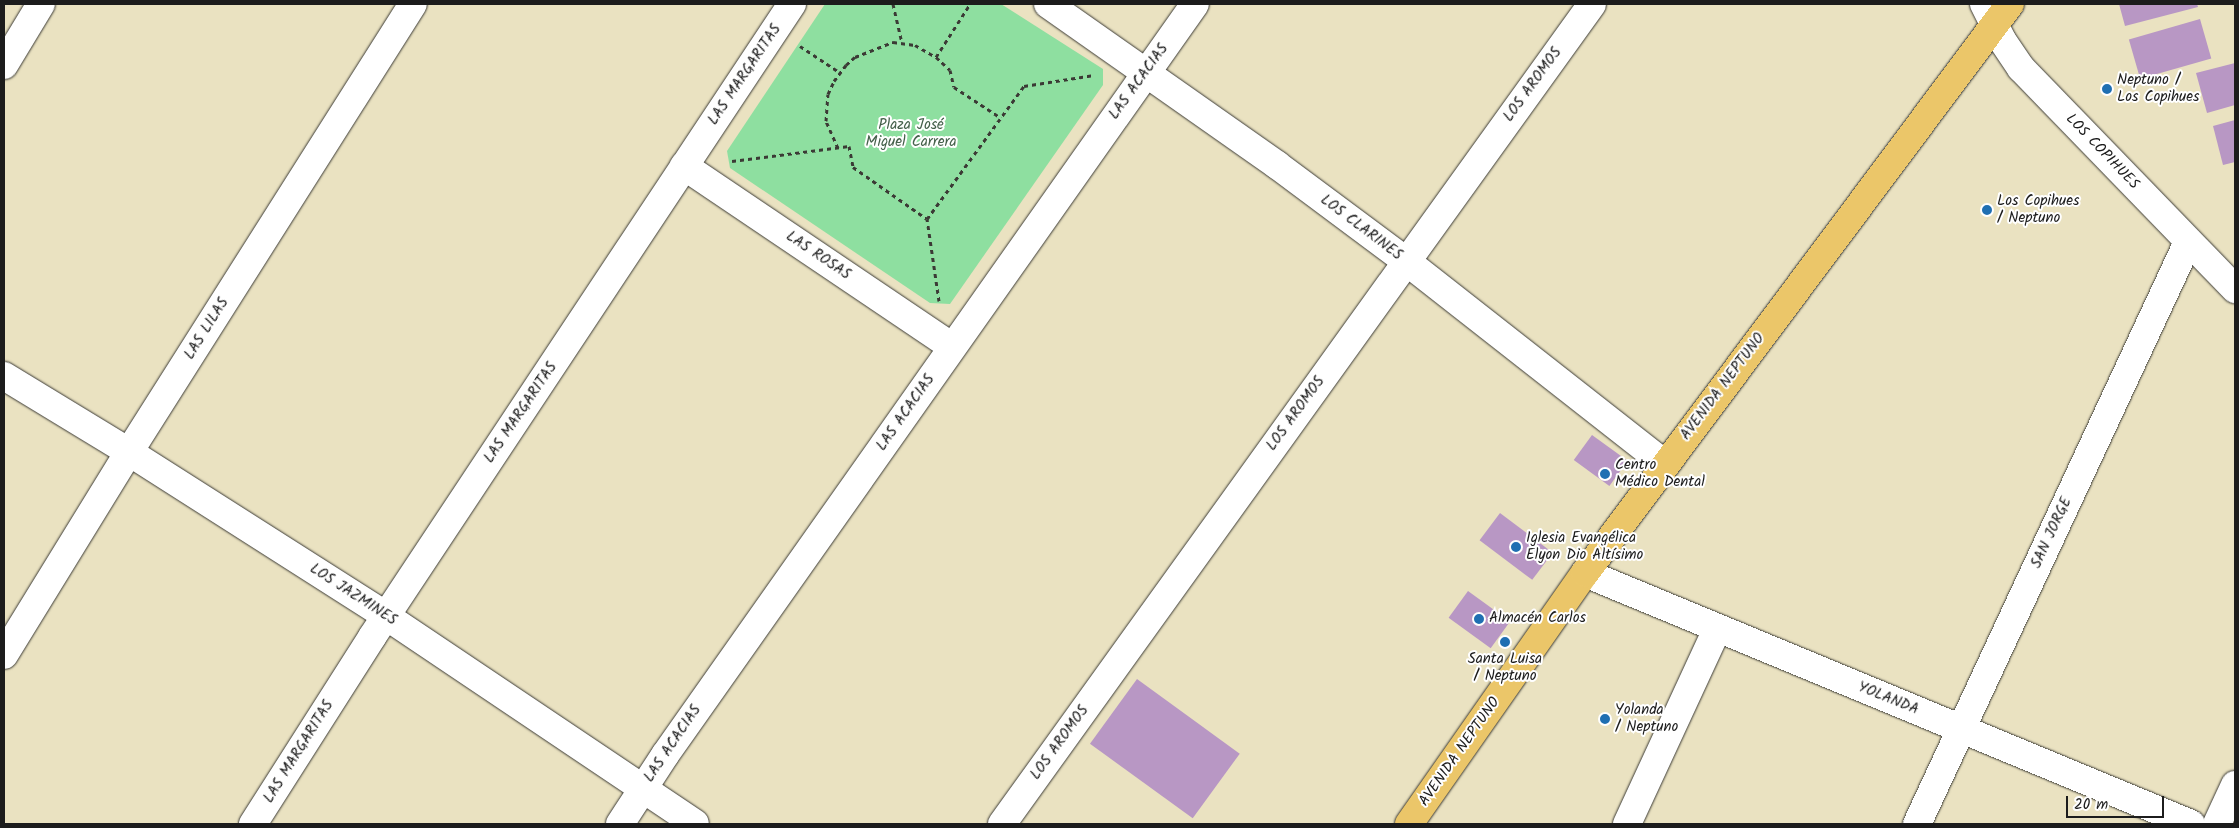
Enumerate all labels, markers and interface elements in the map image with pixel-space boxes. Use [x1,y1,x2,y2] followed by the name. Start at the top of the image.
[705,21,785,129] street label: LAS MARGARITAS
[1105,41,1173,123] street label: LAS ACACIAS
[1500,44,1566,126] street label: LOS AROMOS
[2117,71,2199,106] place label: Neptuno / Los Copihues
[2101,83,2113,95] marker: Neptuno / Los Copihues
[2061,110,2143,194] street label: LOS COPIHUES
[866,116,956,151] park label: Plaza José Miguel Carrera
[1316,191,1406,265] street label: LOS CLARINES
[1997,192,2079,227] place label: Los Copihues / Neptuno
[1981,204,1993,216] marker: Los Copihues / Neptuno
[782,228,854,284] street label: LAS ROSAS
[181,295,233,363] street label: LAS LILAS
[1677,330,1769,444] street label: AVENIDA NEPTUNO
[481,359,561,467] street label: LAS MARGARITAS
[873,371,939,455] street label: LAS ACACIAS
[1263,373,1329,455] street label: LOS AROMOS
[1615,456,1705,491] place label: Centro Médico Dental
[1599,468,1611,480] marker: Centro Médico Dental
[2028,495,2076,571] street label: SAN JORGE
[1526,529,1643,564] place label: Iglesia Evangélica Elyon Dio Altísimo
[1510,541,1522,553] marker: Iglesia Evangélica Elyon Dio Altísimo
[306,560,400,630] street label: LOS JAZMINES
[1489,610,1586,628] place label: Almacén Carlos
[1473,613,1485,625] marker: Almacén Carlos
[1499,636,1511,648] marker: Santa Luisa / Neptuno
[1468,650,1542,685] place label: Santa Luisa / Neptuno
[1855,679,1921,719] street label: YOLANDA
[1416,694,1504,810] street label: AVENIDA NEPTUNO
[260,697,338,807] street label: LAS MARGARITAS
[1615,701,1678,736] place label: Yolanda / Neptuno
[641,702,705,786] street label: LAS ACACIAS
[1027,702,1093,784] street label: LOS AROMOS
[1599,713,1611,725] marker: Yolanda / Neptuno
[2069,786,2166,818] scale bar
[2074,793,2108,817] text: 20 m

